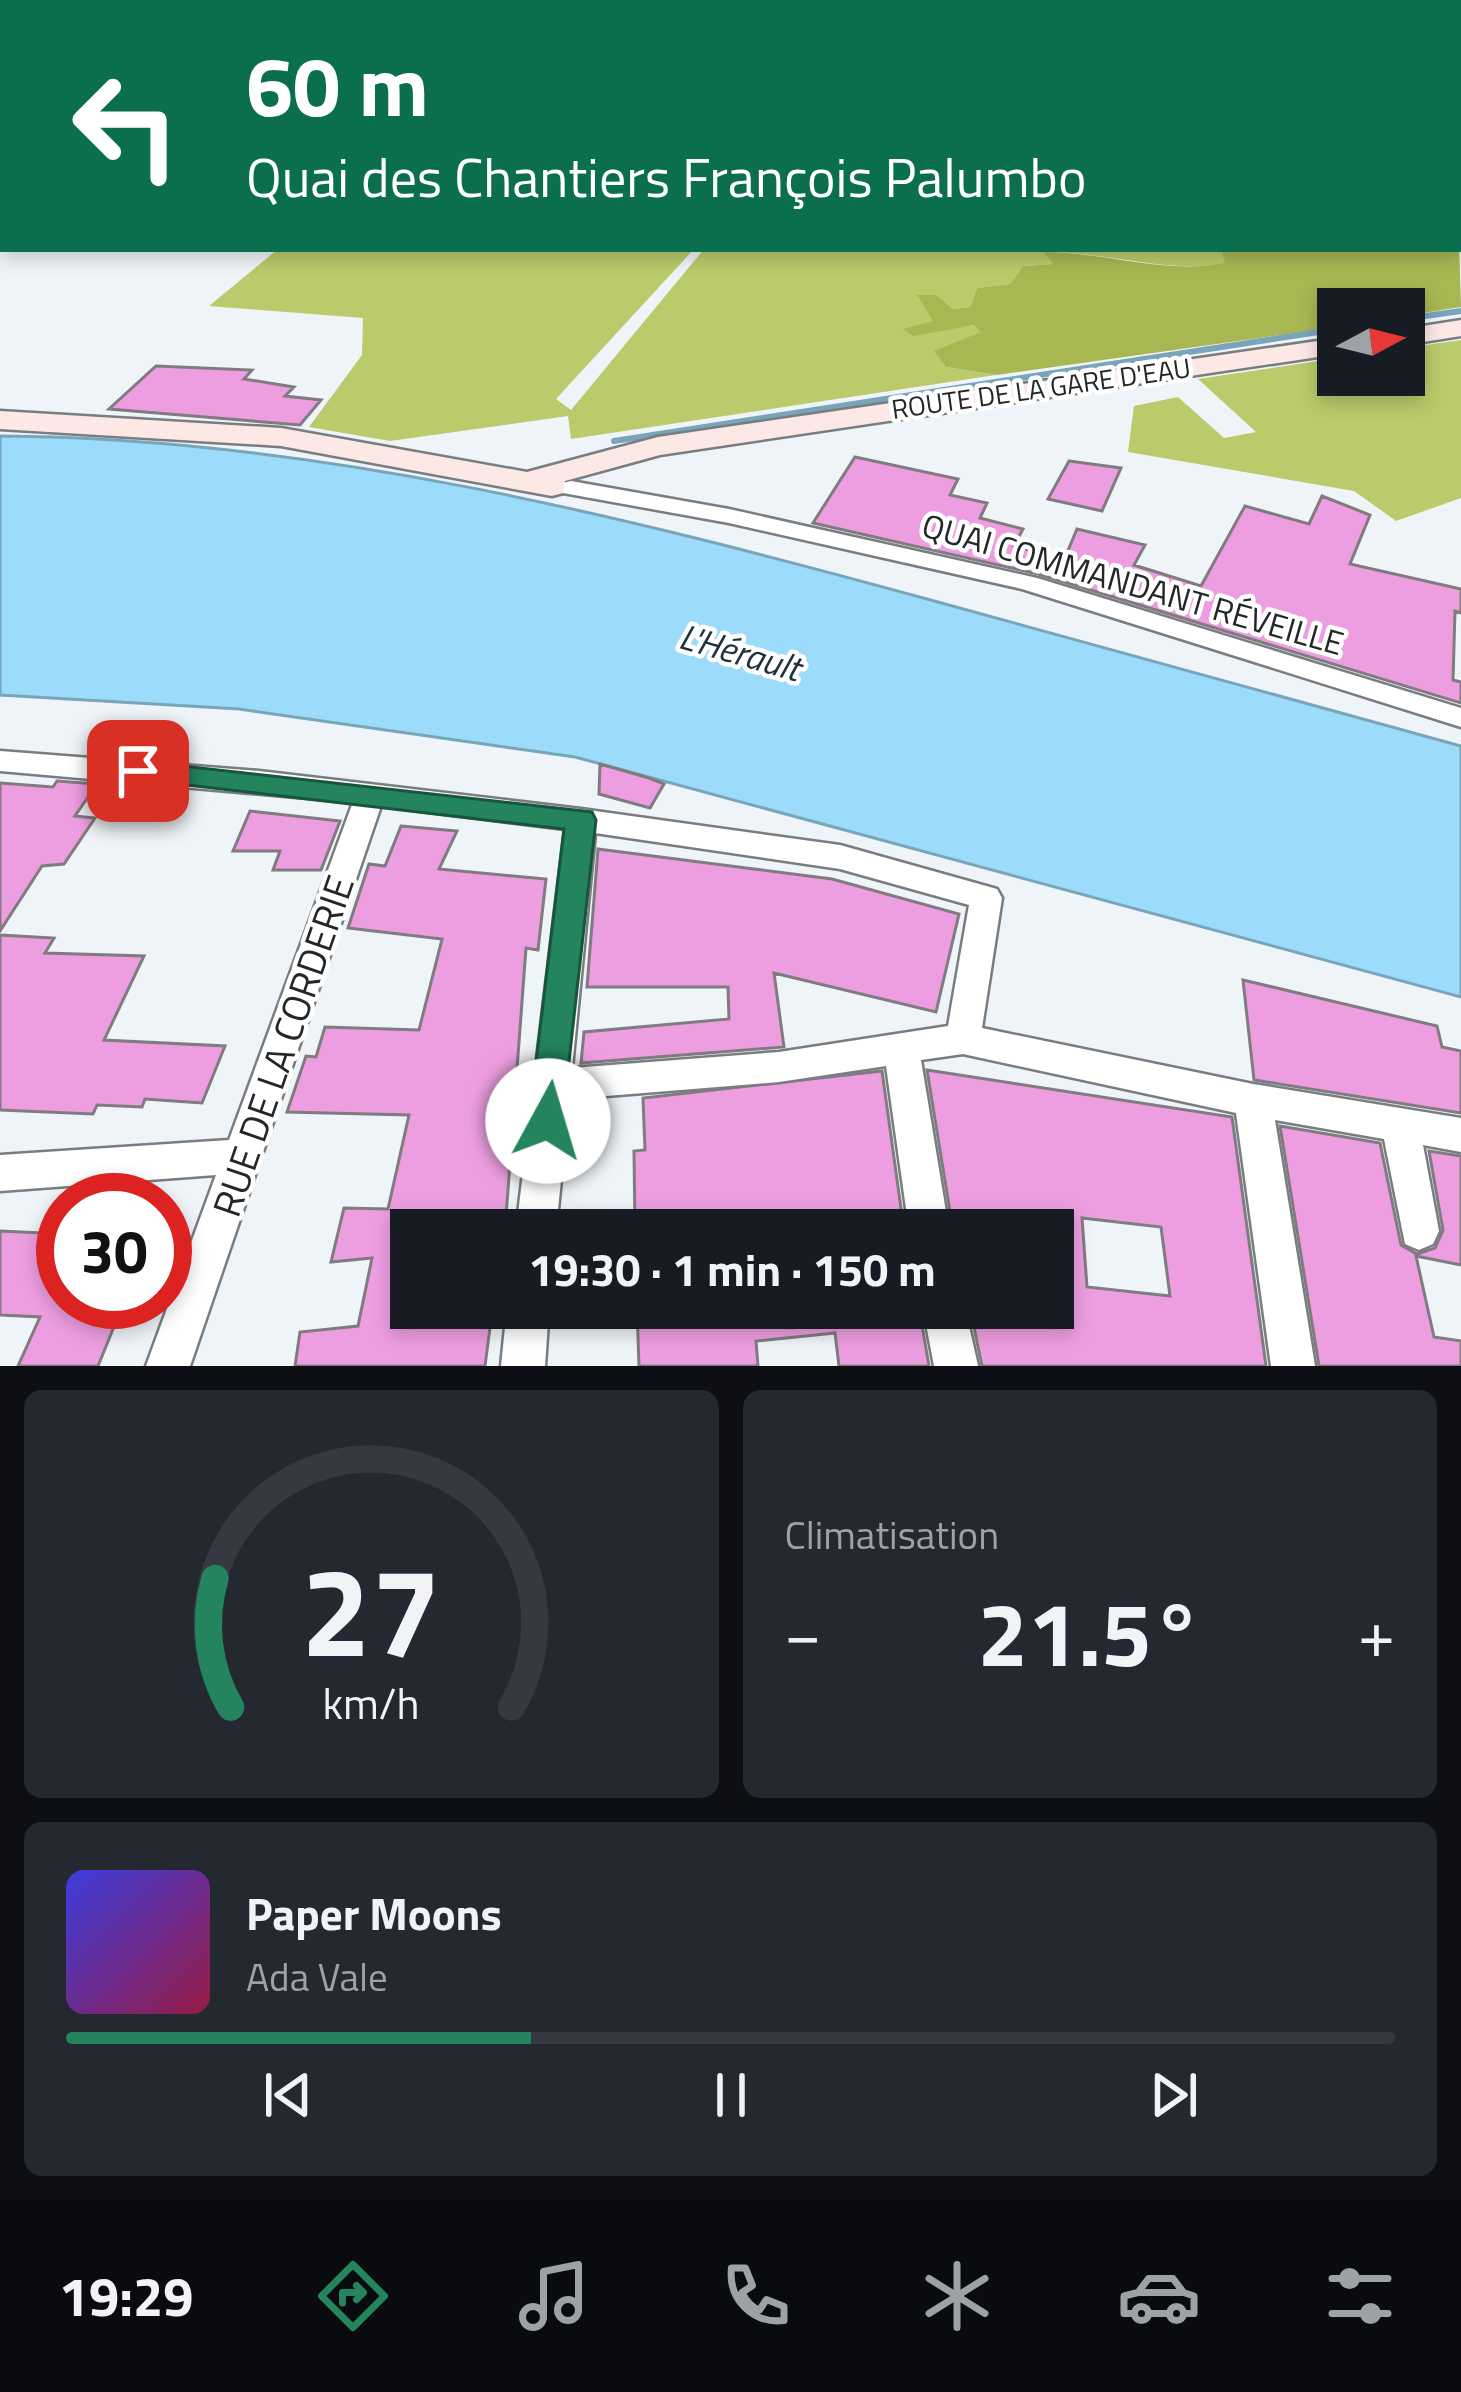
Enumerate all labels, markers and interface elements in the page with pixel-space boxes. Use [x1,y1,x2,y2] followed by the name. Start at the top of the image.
[246,21,429,149] text: 60 m
[48,48,204,204] icon: left
[246,136,1086,218] text: Quai des Chantiers François Palumbo
[1317,288,1425,396] north arrow
[1317,288,1425,396] map controls
[889,346,1193,429] street label: ROUTE DE LA GARE D'EAU
[917,500,1349,668] street label: QUAI COMMANDANT RÉVEILLE
[673,608,811,696] water label: L'Hérault
[87,720,189,822] pin
[105,738,171,804] icon: arrive
[196,867,369,1224] street label: RUE DE LA CORDERIE
[485,1058,611,1184] position arrow
[36,1173,192,1329] speed limit sign: 30
[528,1235,936,1303] text: 19:30 · 1 min · 150 m
[785,1505,999,1564] text: Climatisation
[301,1515,441,1704] text: 27
[977,1564,1202,1701] text: 21.5°
[785,1582,821,1683] text: −
[1358,1582,1395,1683] text: +
[323,1670,420,1736] text: km/h
[246,1879,502,1947] text: Paper Moons
[246,1947,388,2006] text: Ada Vale
[255,2062,321,2128] icon: previous
[698,2062,764,2128] icon: pause
[1141,2062,1207,2128] icon: next
[311,2254,395,2338] icon: directions
[512,2254,596,2338] icon: music
[714,2254,798,2338] icon: phone
[915,2254,999,2338] icon: climate
[1117,2254,1201,2338] icon: car
[1318,2254,1402,2338] icon: filters
[59,2255,194,2337] text: 19:29

